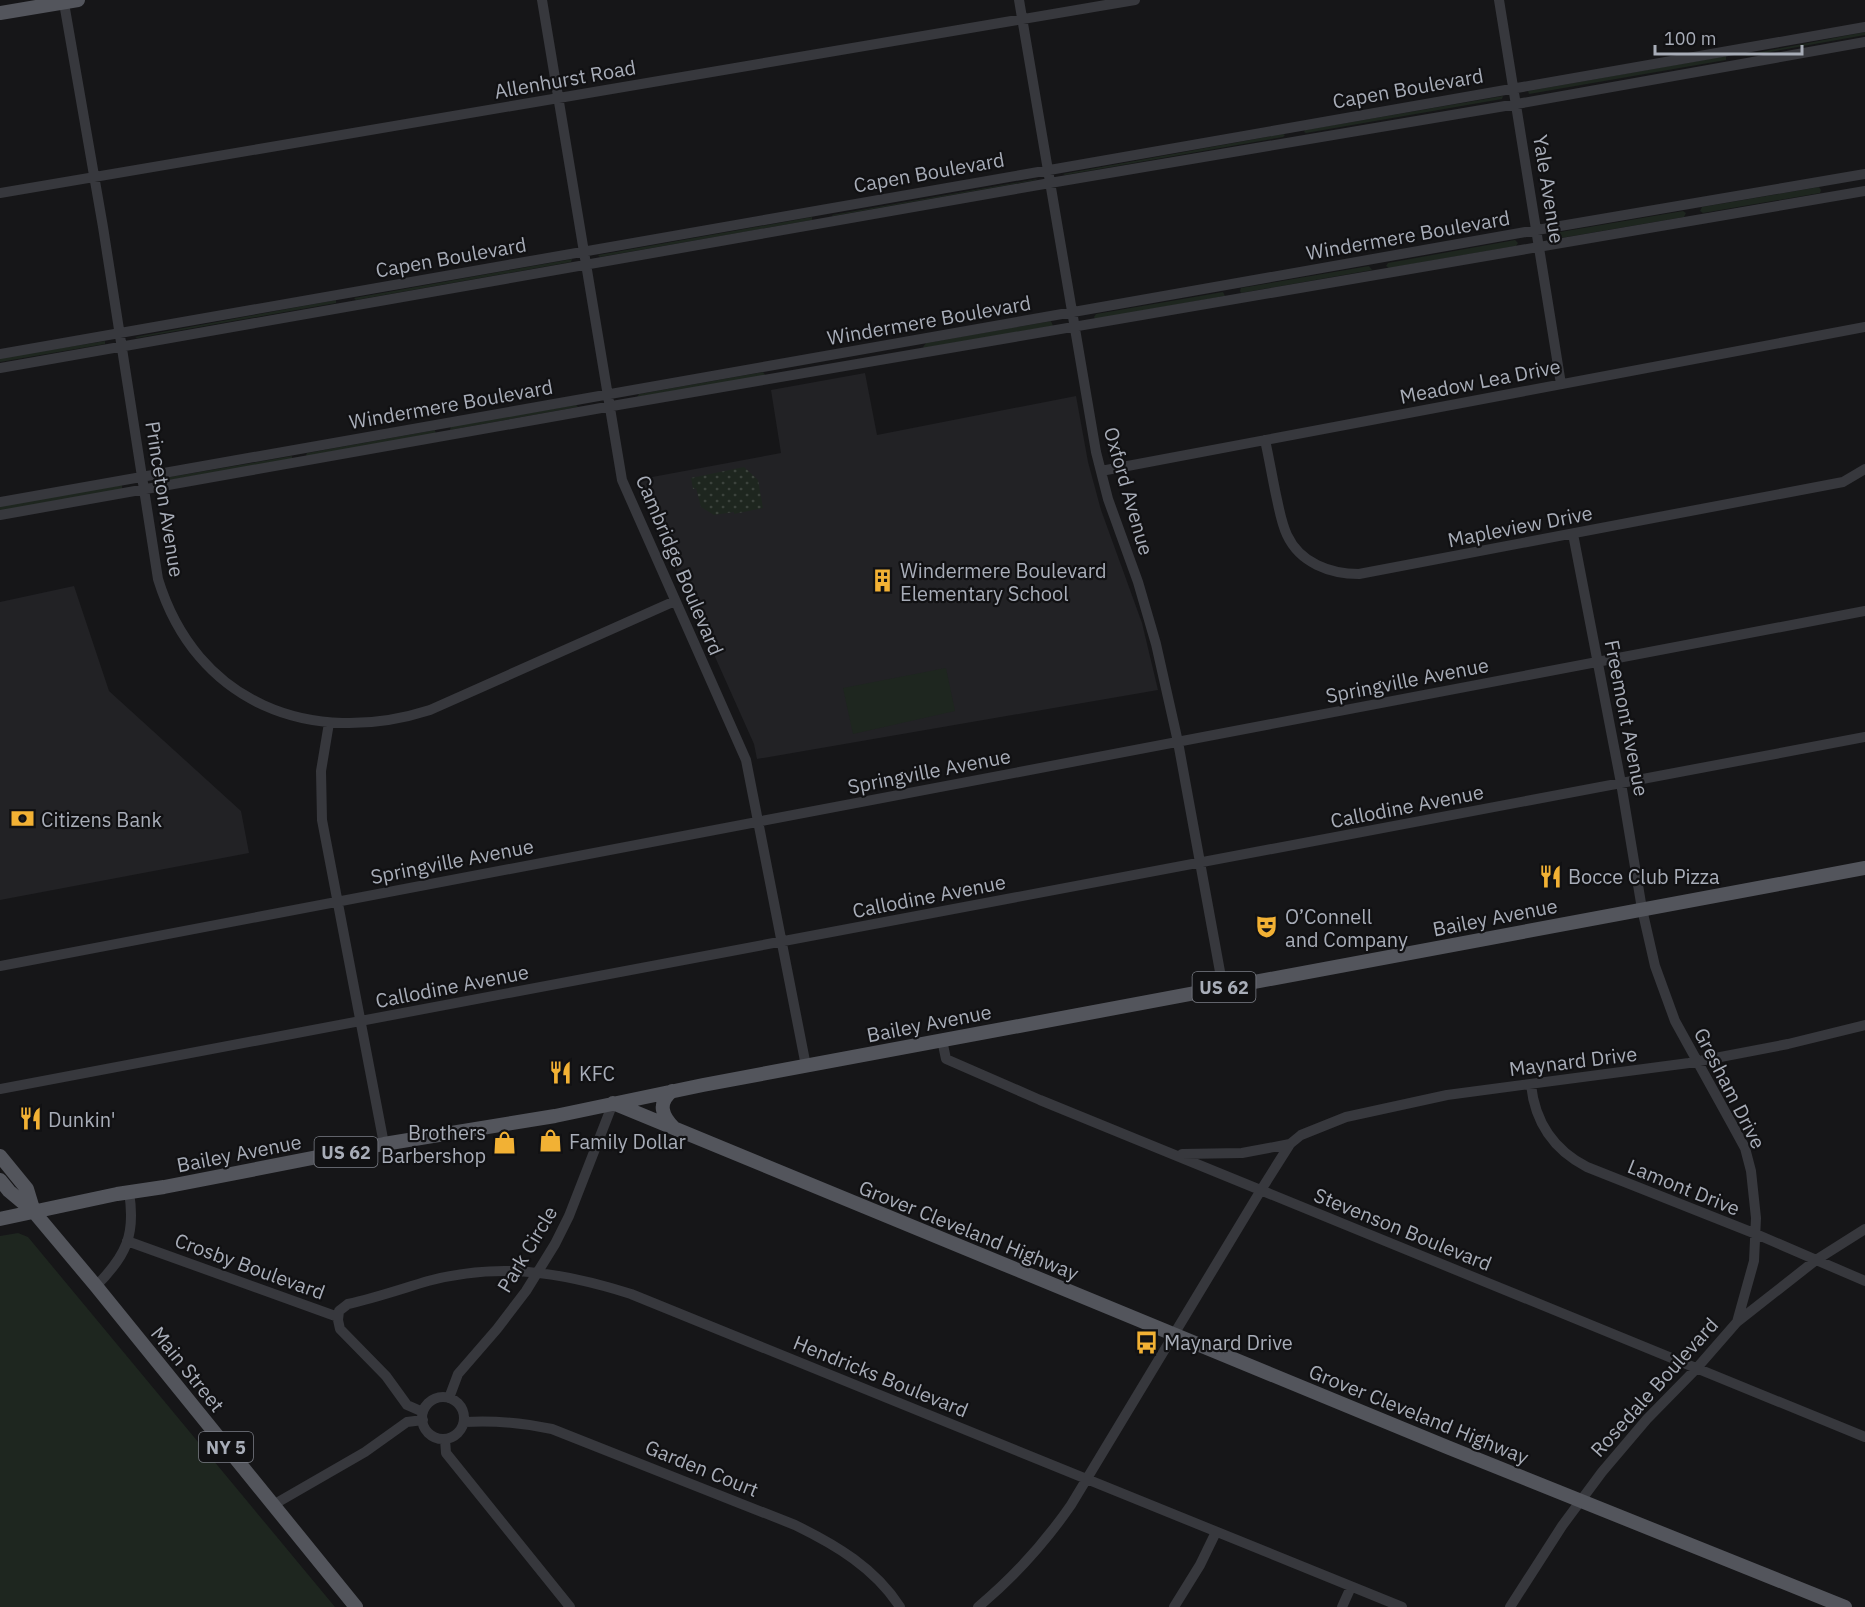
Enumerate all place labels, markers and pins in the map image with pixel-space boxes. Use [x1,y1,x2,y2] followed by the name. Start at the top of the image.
[900,557,1107,607] place label: Windermere Boulevard Elementary School
[869,568,895,594] building icon: Windermere Boulevard Elementary School
[10,806,36,832] bank icon: Citizens Bank
[41,806,162,833] place label: Citizens Bank
[1537,863,1563,889] restaurant icon: Bocce Club Pizza
[1568,863,1720,890] place label: Bocce Club Pizza
[1285,903,1408,953] place label: O’Connell and Company
[1254,914,1280,940] theatre icon: O’Connell and Company
[548,1060,574,1086] restaurant icon: KFC
[579,1060,615,1087] place label: KFC
[17,1106,43,1132] restaurant icon: Dunkin'
[48,1106,116,1133] place label: Dunkin'
[381,1119,486,1169] place label: Brothers Barbershop
[538,1128,564,1154] shop icon: Family Dollar
[569,1128,686,1155] place label: Family Dollar
[491,1130,517,1156] shop icon: Brothers Barbershop
[1133,1329,1159,1355] bus stop icon: Maynard Drive
[1164,1329,1293,1356] place label: Maynard Drive

